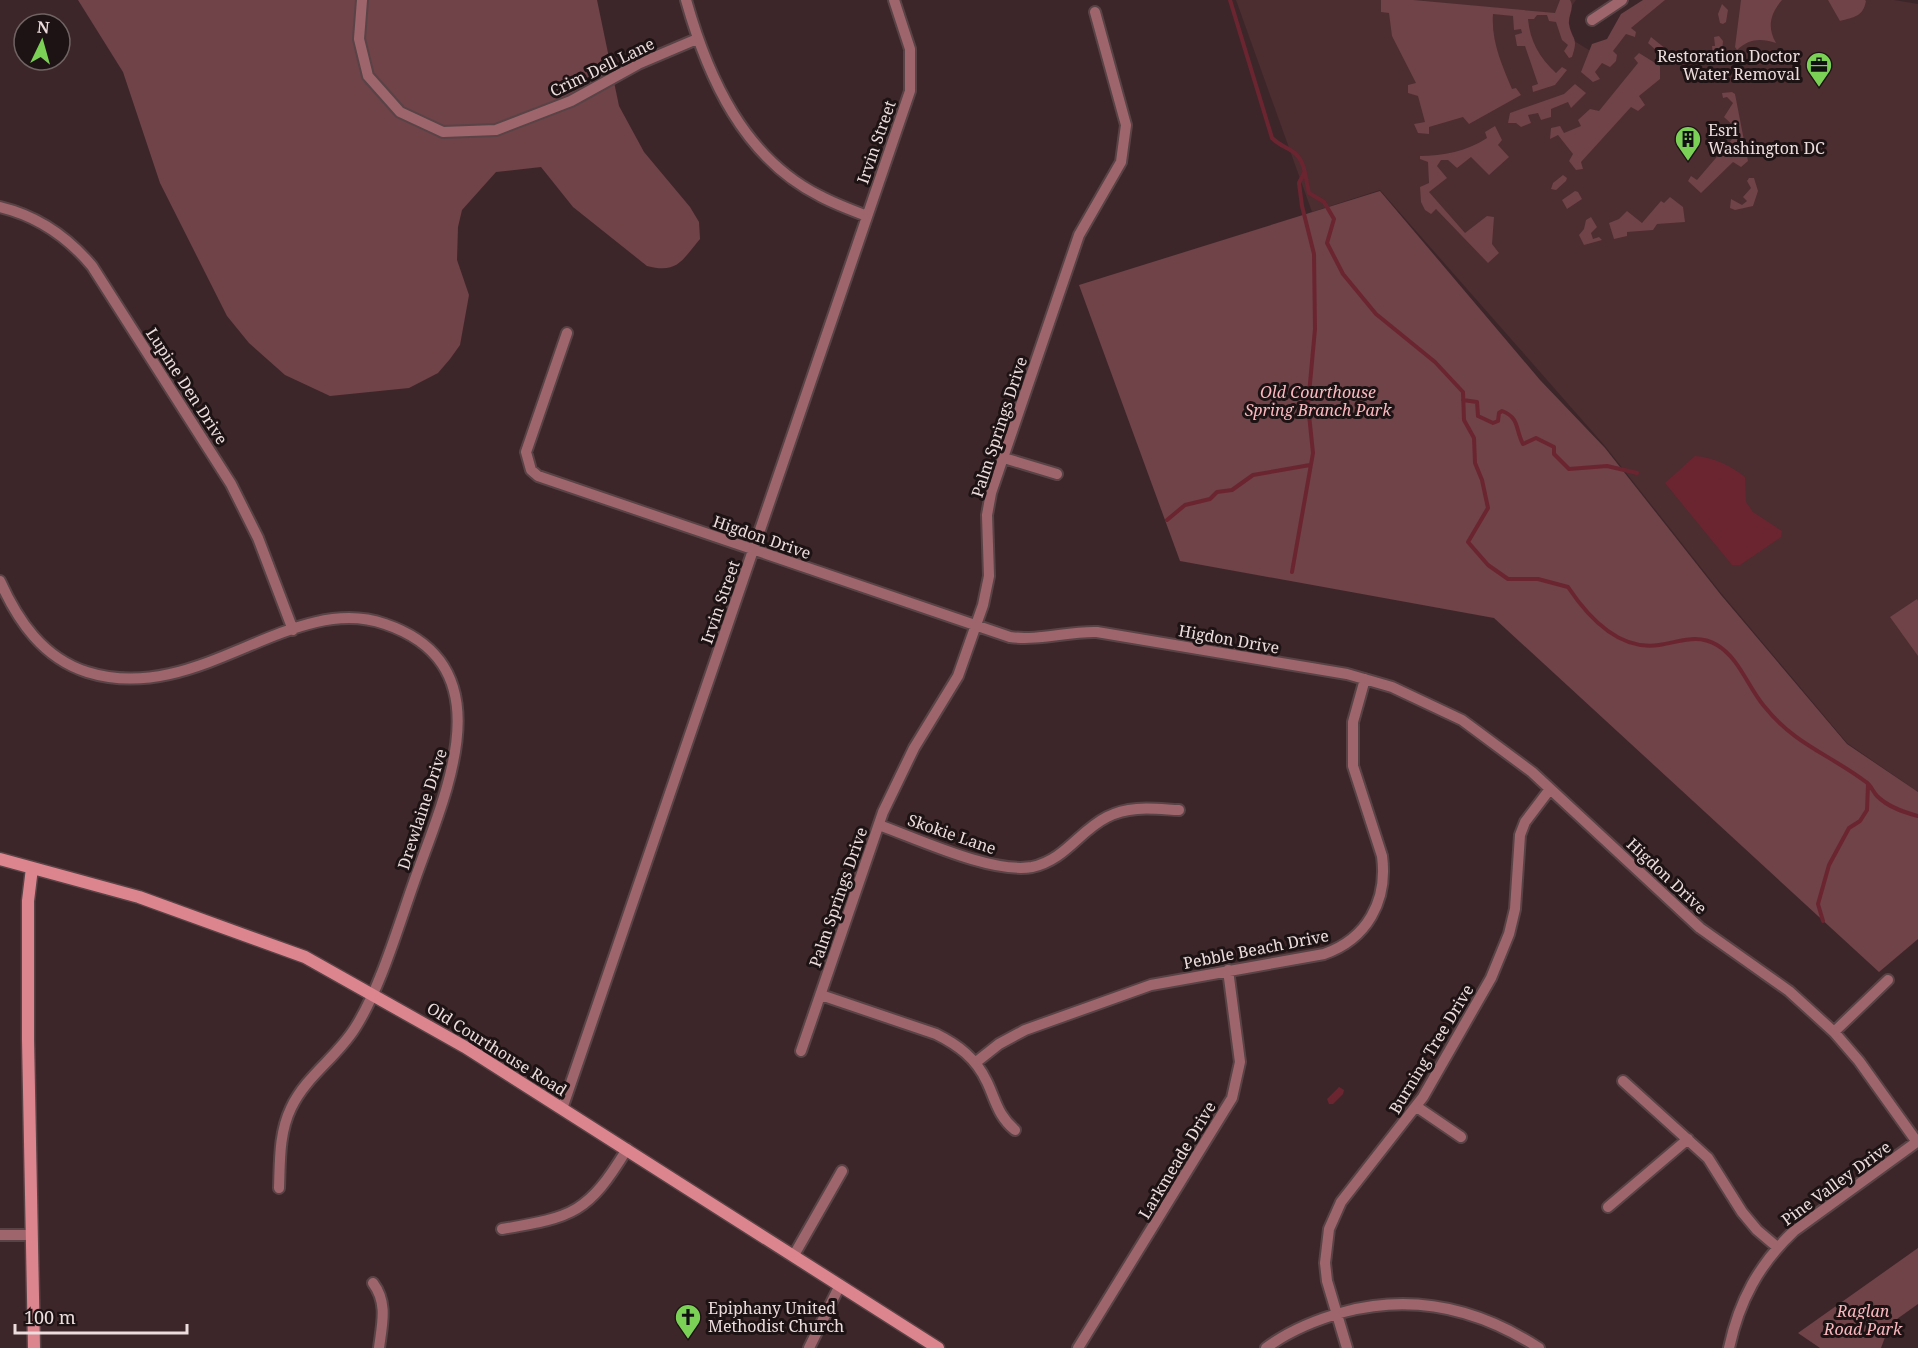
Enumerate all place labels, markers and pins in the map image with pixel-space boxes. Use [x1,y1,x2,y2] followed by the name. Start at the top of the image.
[1657,45,1800,85] place label: Restoration Doctor Water Removal
[1804,50,1834,88] office icon: Restoration Doctor Water Removal
[1708,119,1825,159] place label: Esri Washington DC
[1673,124,1703,162] building icon: Esri Washington DC
[708,1297,844,1337] place label: Epiphany United Methodist Church
[673,1302,703,1340] church icon: Epiphany United Methodist Church

